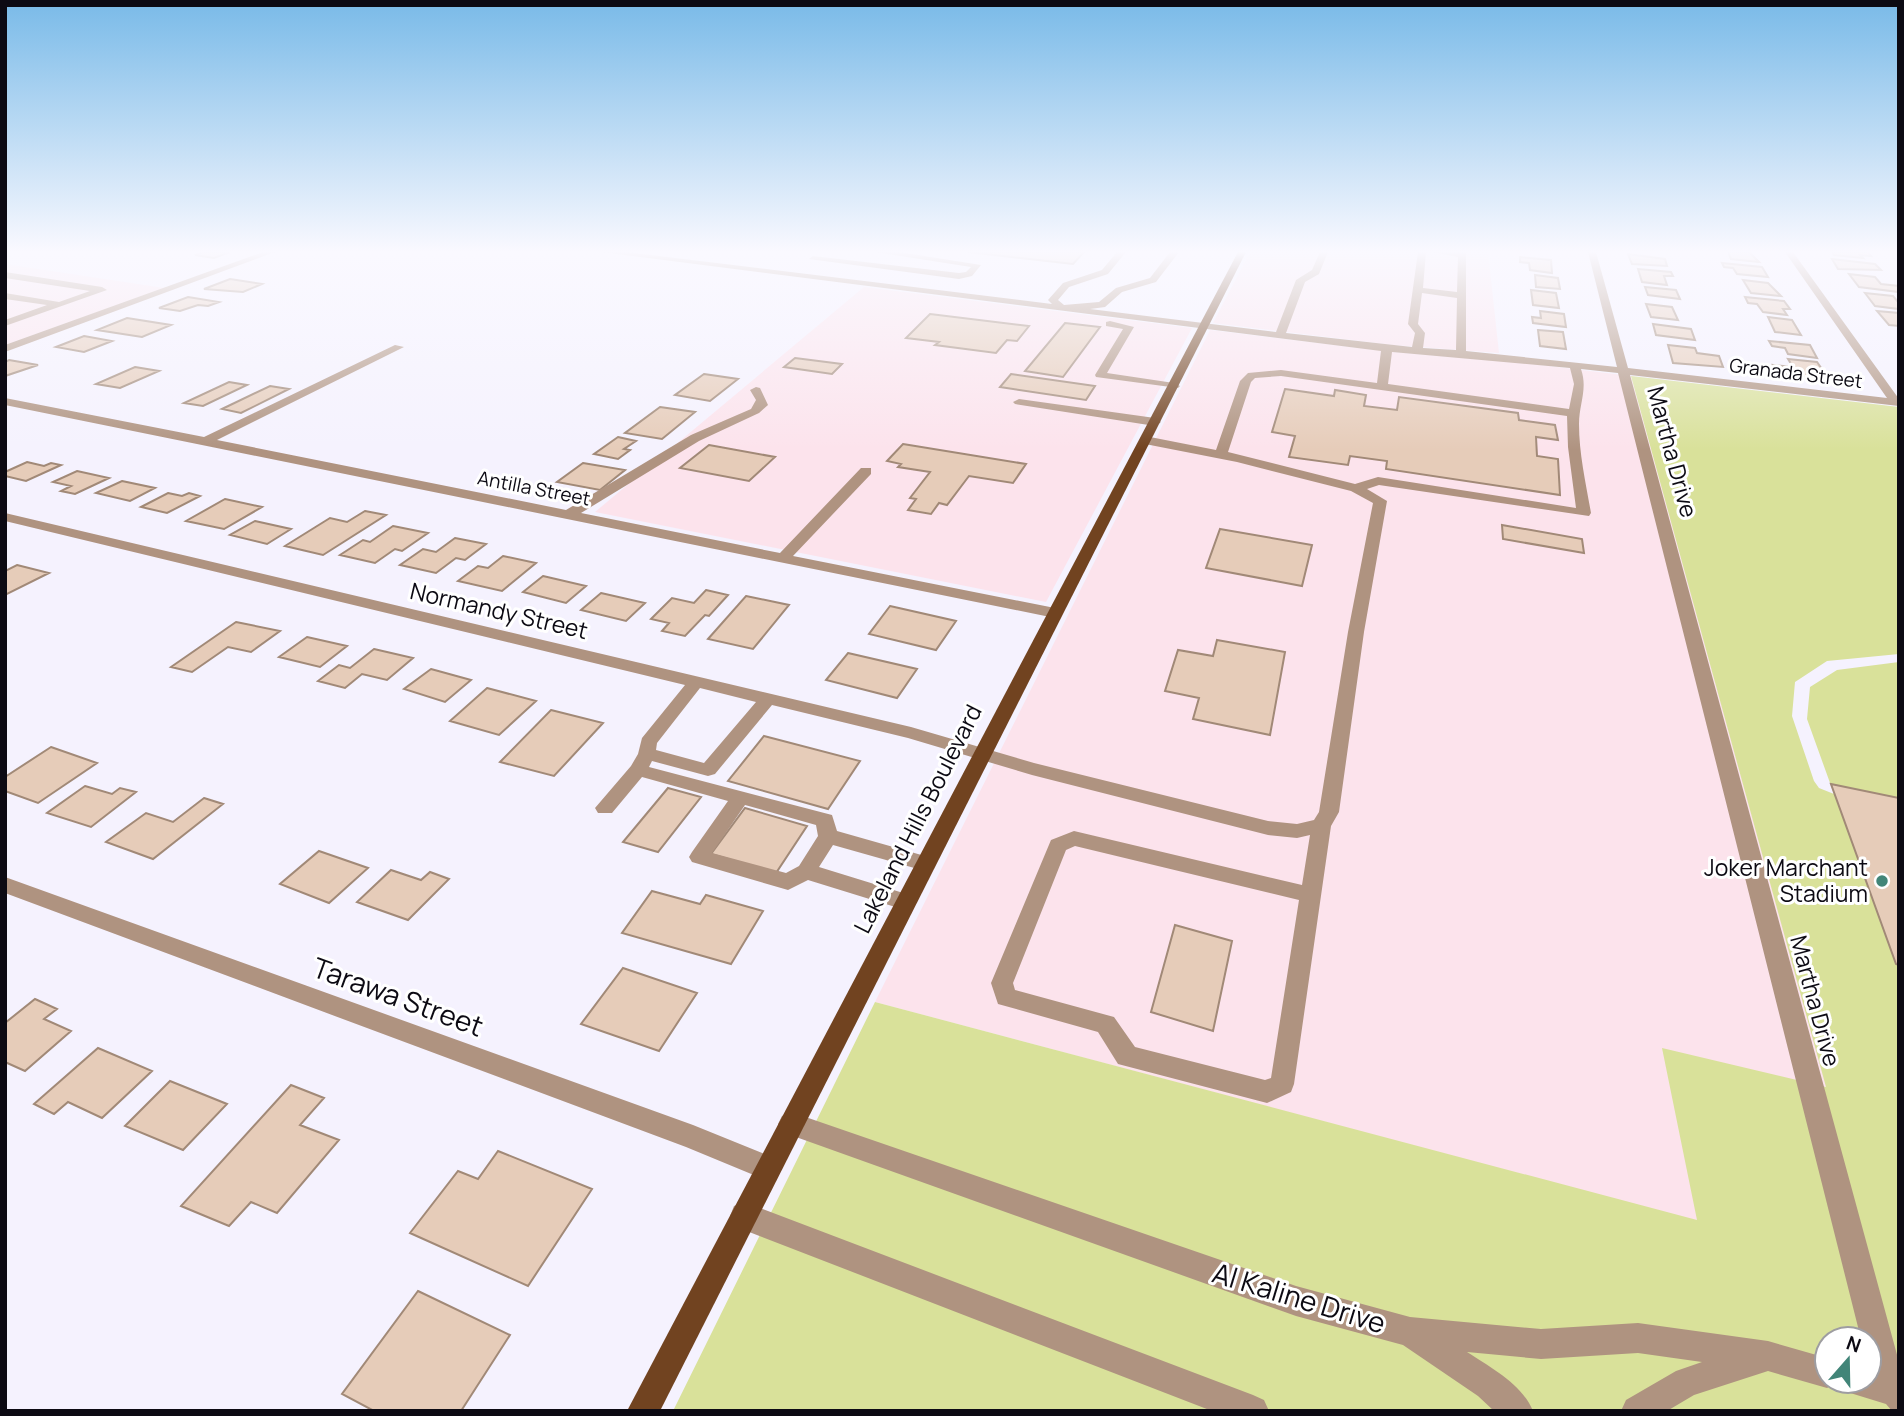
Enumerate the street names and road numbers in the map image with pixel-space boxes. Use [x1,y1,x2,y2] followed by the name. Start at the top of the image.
[1728,352,1864,394] street label: Granada Street
[1640,383,1706,521] street label: Martha Drive
[475,464,593,512] street label: Antilla Street
[407,574,591,646] street label: Normandy Street
[845,699,989,938] street label: Lakeland Hills Boulevard
[1783,932,1849,1070] street label: Martha Drive
[308,948,489,1045] street label: Tarawa Street
[1208,1253,1390,1341] street label: Al Kaline Drive

